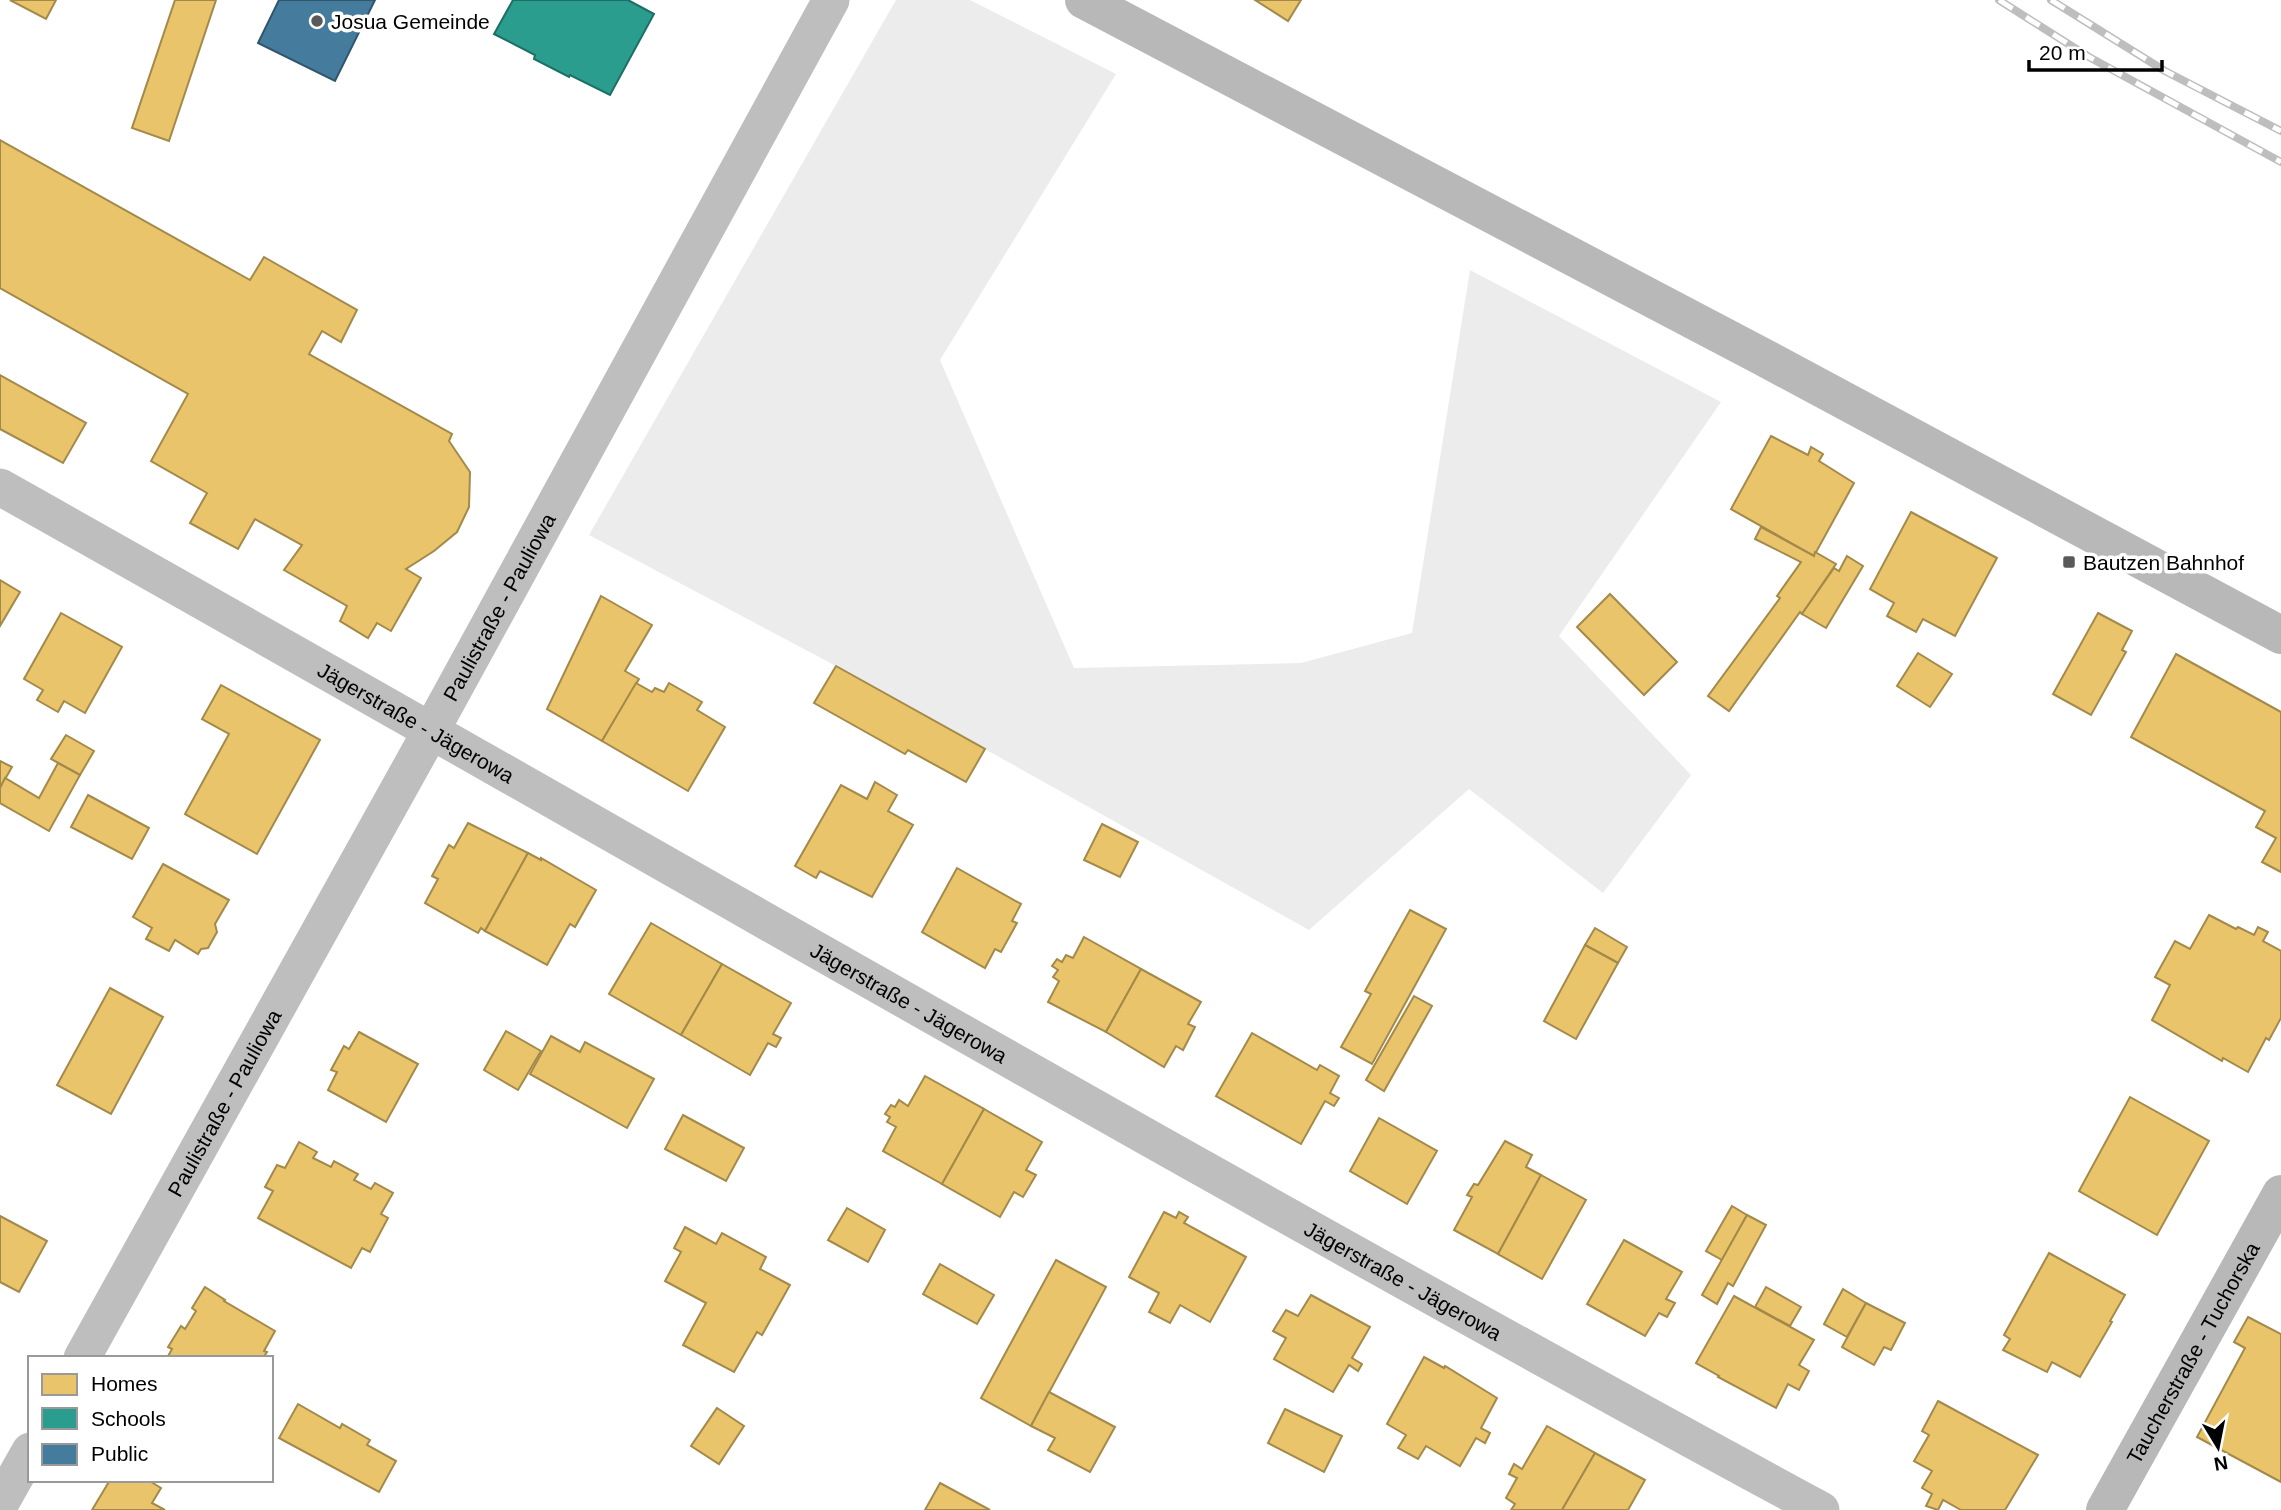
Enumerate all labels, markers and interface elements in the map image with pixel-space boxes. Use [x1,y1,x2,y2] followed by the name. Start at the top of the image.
[331,10,490,33] place label: Josua Gemeinde
[309,13,325,29] marker: Josua Gemeinde
[2029,28,2162,72] scale bar
[2039,41,2086,64] text: 20 m
[438,509,560,705] street label: Paulistraße - Pauliowa
[2083,551,2244,574] place label: Bautzen Bahnhof
[2061,554,2077,570] marker: Bautzen Bahnhof
[314,658,518,787] street label: Jägerstraße - Jägerowa
[807,938,1011,1067] street label: Jägerstraße - Jägerowa
[163,1005,285,1200] street label: Paulistraße - Pauliowa
[1301,1216,1506,1345] street label: Jägerstraße - Jägerowa
[2122,1238,2264,1468] street label: Taucherstraße - Tuchorska
[28,1356,273,1482] legend
[91,1372,158,1395] text: Homes
[91,1407,166,1430] text: Schools
[2183,1412,2253,1482] north arrow
[91,1442,148,1465] text: Public
[2212,1452,2229,1475] text: N

